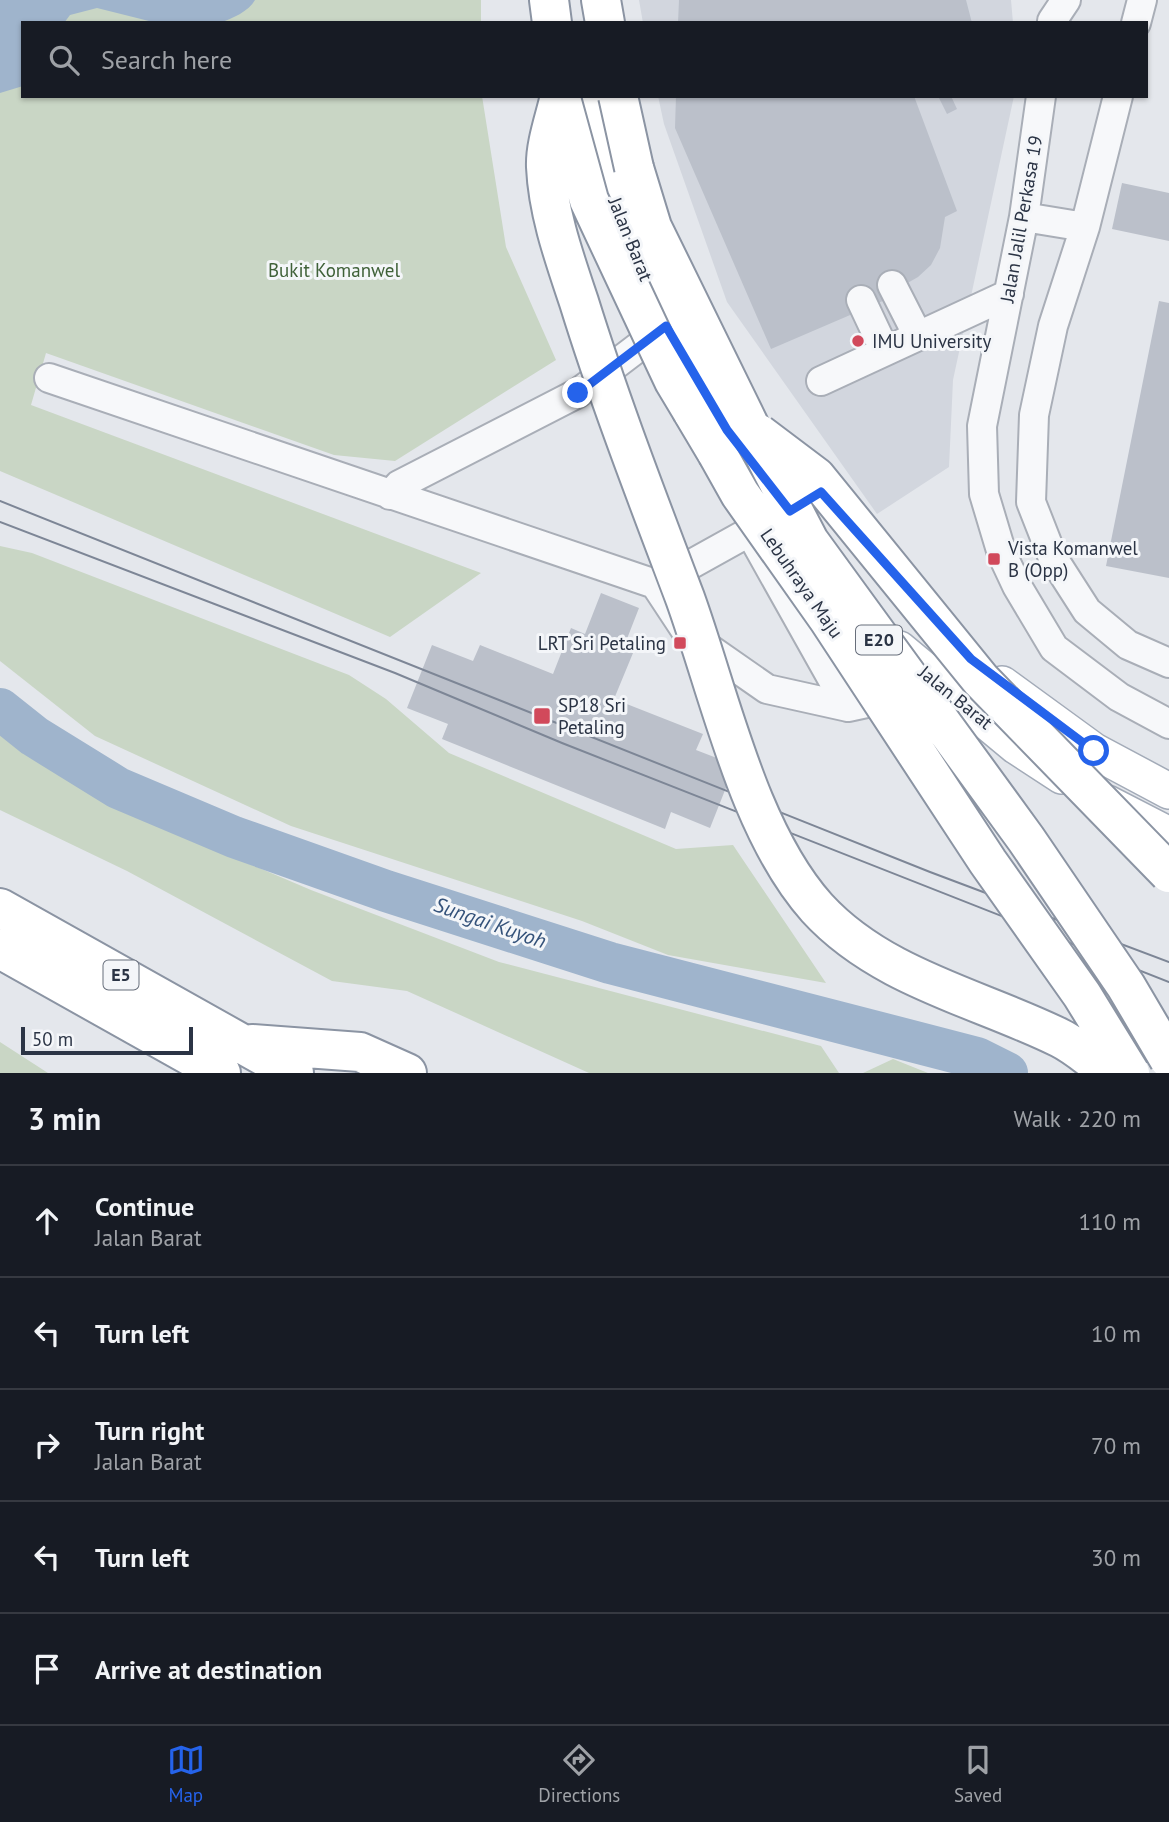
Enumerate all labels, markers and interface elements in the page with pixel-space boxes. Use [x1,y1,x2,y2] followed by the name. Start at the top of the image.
[21,21,1148,98] search box
[45,41,83,79] icon: search
[101,43,232,76] text: Search here
[994,134,1048,305] street label: Jalan Jalil Perkasa 19
[603,193,659,285] street label: Jalan Barat
[268,258,401,282] park label: Bukit Komanwel
[872,329,991,353] place label: IMU University
[850,333,866,349] marker: IMU University
[562,377,593,408] route end
[755,524,849,642] street label: Lebuhraya Maju
[1007,536,1138,582] place label: Vista Komanwel B (Opp)
[986,551,1002,567] marker: Vista Komanwel B (Opp)
[856,626,902,654] road number: E20
[538,631,666,655] place label: LRT Sri Petaling
[672,635,688,651] marker: LRT Sri Petaling
[913,659,998,734] street label: Jalan Barat
[558,693,626,739] place label: SP18 Sri Petaling
[532,706,552,726] marker: SP18 Sri Petaling
[1078,735,1109,766] route start
[430,891,550,954] water label: Sungai Kuyoh
[104,960,138,990] road number: E5
[21,1024,192,1056] scale bar
[32,1027,73,1051] text: 50 m
[28,1099,101,1138] text: 3 min
[1014,1104,1141,1133] text: Walk · 220 m
[95,1190,194,1223] text: Continue
[28,1202,66,1240] icon: ahead
[1079,1207,1141,1236] text: 110 m
[95,1223,202,1252] text: Jalan Barat
[28,1314,66,1352] icon: left
[95,1317,189,1350] text: Turn left
[1091,1319,1141,1348] text: 10 m
[95,1414,204,1447] text: Turn right
[28,1426,66,1464] icon: right
[1091,1431,1141,1460] text: 70 m
[95,1447,202,1476] text: Jalan Barat
[28,1538,66,1576] icon: left
[95,1541,189,1574] text: Turn left
[1091,1543,1141,1572] text: 30 m
[28,1650,66,1688] icon: arrive
[95,1653,322,1686] text: Arrive at destination
[167,1741,205,1807] tab: Map
[538,1741,620,1807] tab: Directions
[954,1741,1002,1807] tab: Saved

